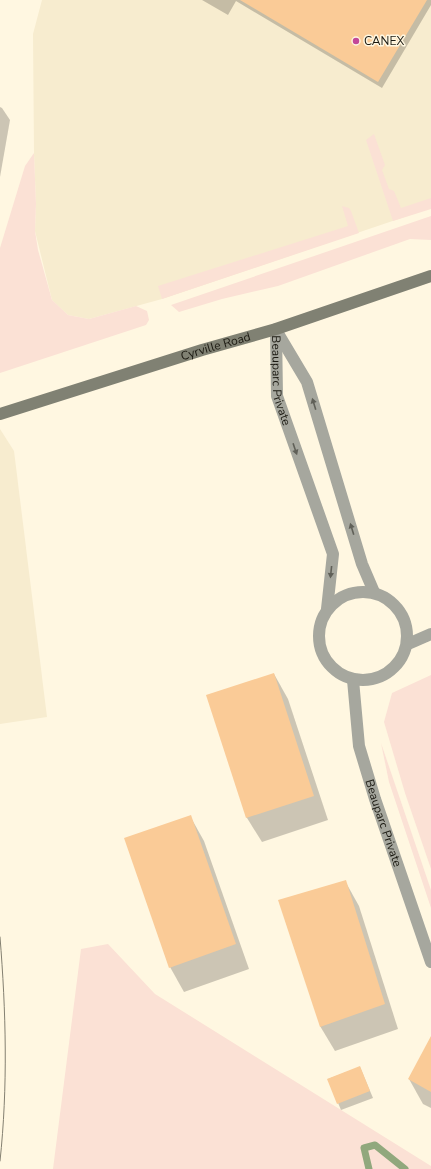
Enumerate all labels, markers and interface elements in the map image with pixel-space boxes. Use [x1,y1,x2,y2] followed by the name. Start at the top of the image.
[364,33,404,49] place label: CANEX
[351,36,361,46] marker: CANEX
[179,329,252,364] street label: Cyrville Road
[268,335,295,428] street label: Beauparc Private
[311,398,317,410] one-way arrow
[293,443,299,455] one-way arrow
[349,523,355,535] one-way arrow
[327,566,334,578] one-way arrow
[361,777,406,869] street label: Beauparc Private

